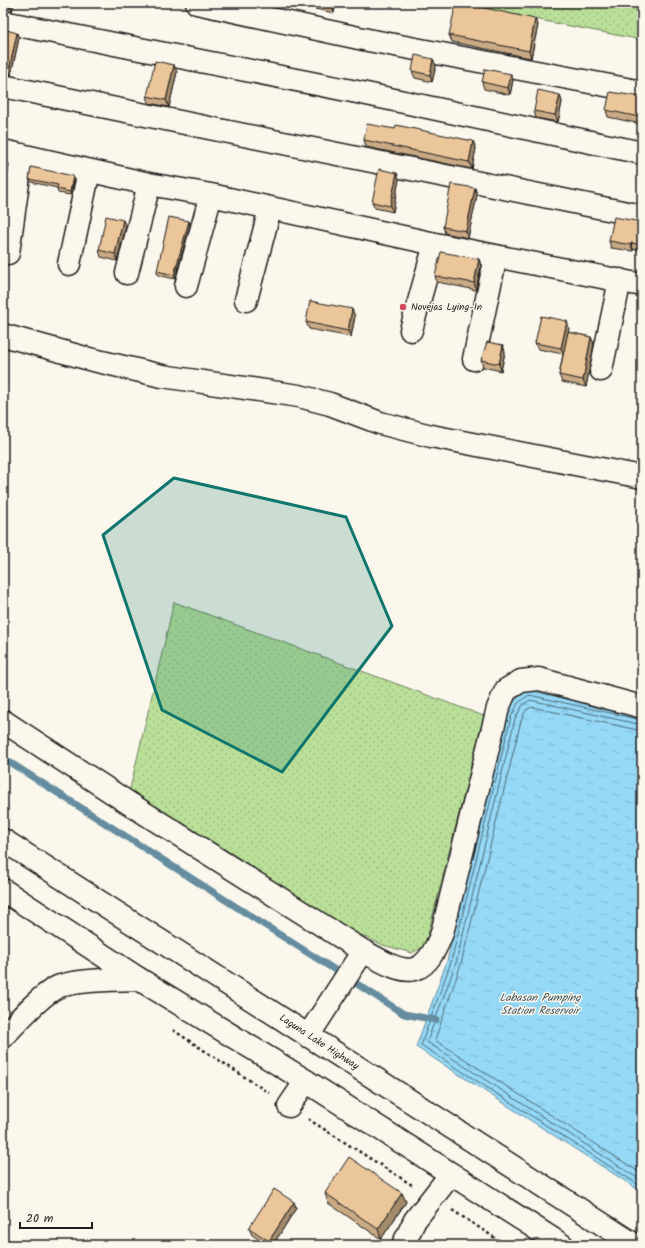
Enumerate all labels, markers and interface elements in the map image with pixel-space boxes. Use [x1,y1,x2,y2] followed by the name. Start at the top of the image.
[411,299,482,315] place label: Novejas Lying-In
[398,302,408,312] marker: Novejas Lying-In
[499,989,581,1020] water label: Labasan Pumping Station Reservoir
[276,1010,362,1074] street label: Laguna Lake Highway
[20,1204,92,1230] scale bar
[26,1209,54,1228] text: 20 m

